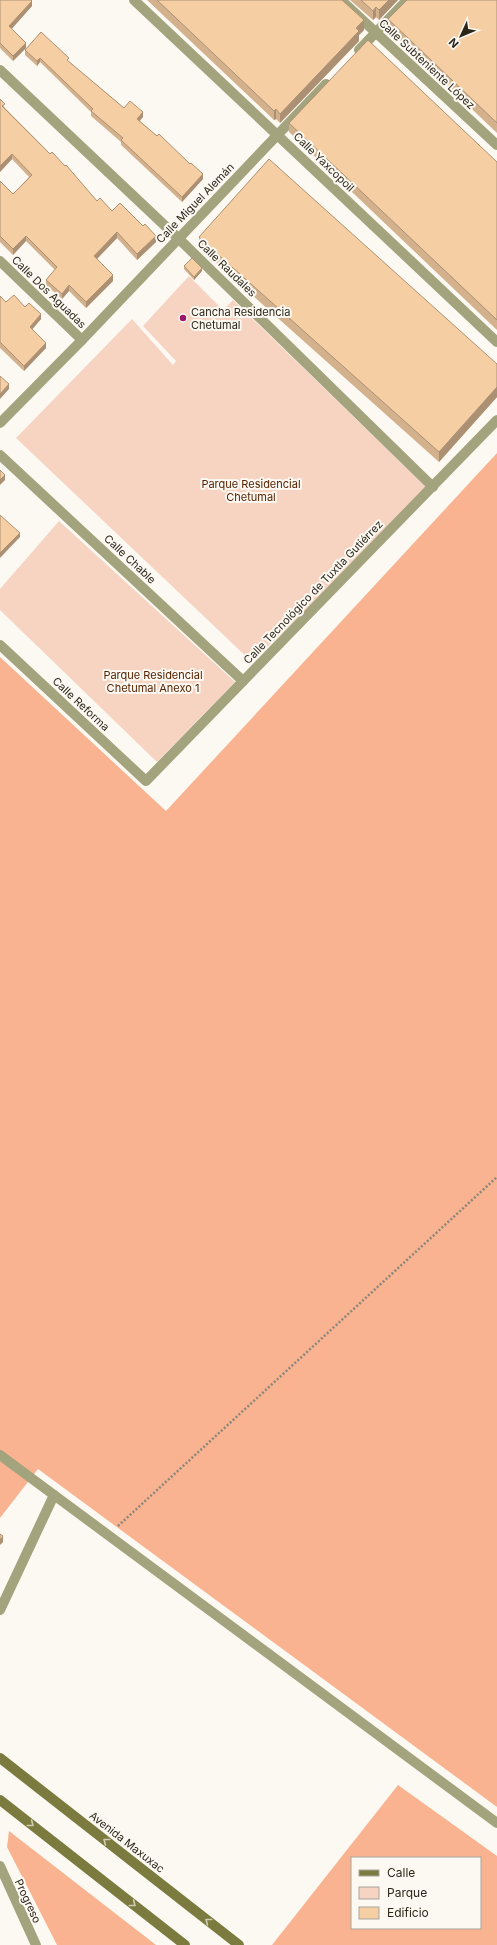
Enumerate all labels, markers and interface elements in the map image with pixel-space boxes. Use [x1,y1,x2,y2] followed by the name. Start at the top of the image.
[376,16,478,112] street label: Calle Subteniente López
[441,16,481,56] north arrow
[446,35,462,51] text: N
[291,129,357,195] street label: Calle Yaxcopoil
[153,160,237,246] street label: Calle Miguel Alemán
[195,236,260,300] street label: Calle Raudales
[9,253,89,331] street label: Calle Dos Aguadas
[191,305,290,332] place label: Cancha Residencia Chetumal
[178,313,188,323] marker: Cancha Residencia Chetumal
[201,477,301,504] park label: Parque Residencial Chetumal
[240,517,386,667] street label: Calle Tecnológico de Tuxtla Gutiérrez
[101,532,159,586] street label: Calle Chable
[103,668,203,695] park label: Parque Residencial Chetumal Anexo 1
[50,674,112,734] street label: Calle Reforma
[87,1808,167,1876] street label: Avenida Maxuxac
[26,1819,33,1826] one-way arrow
[103,1839,110,1846] one-way arrow
[351,1857,481,1929] legend
[387,1865,415,1880] text: Calle
[12,1877,44,1926] street label: Progreso
[387,1885,427,1900] text: Parque
[129,1900,136,1907] one-way arrow
[387,1905,429,1920] text: Edificio
[206,1919,213,1926] one-way arrow

